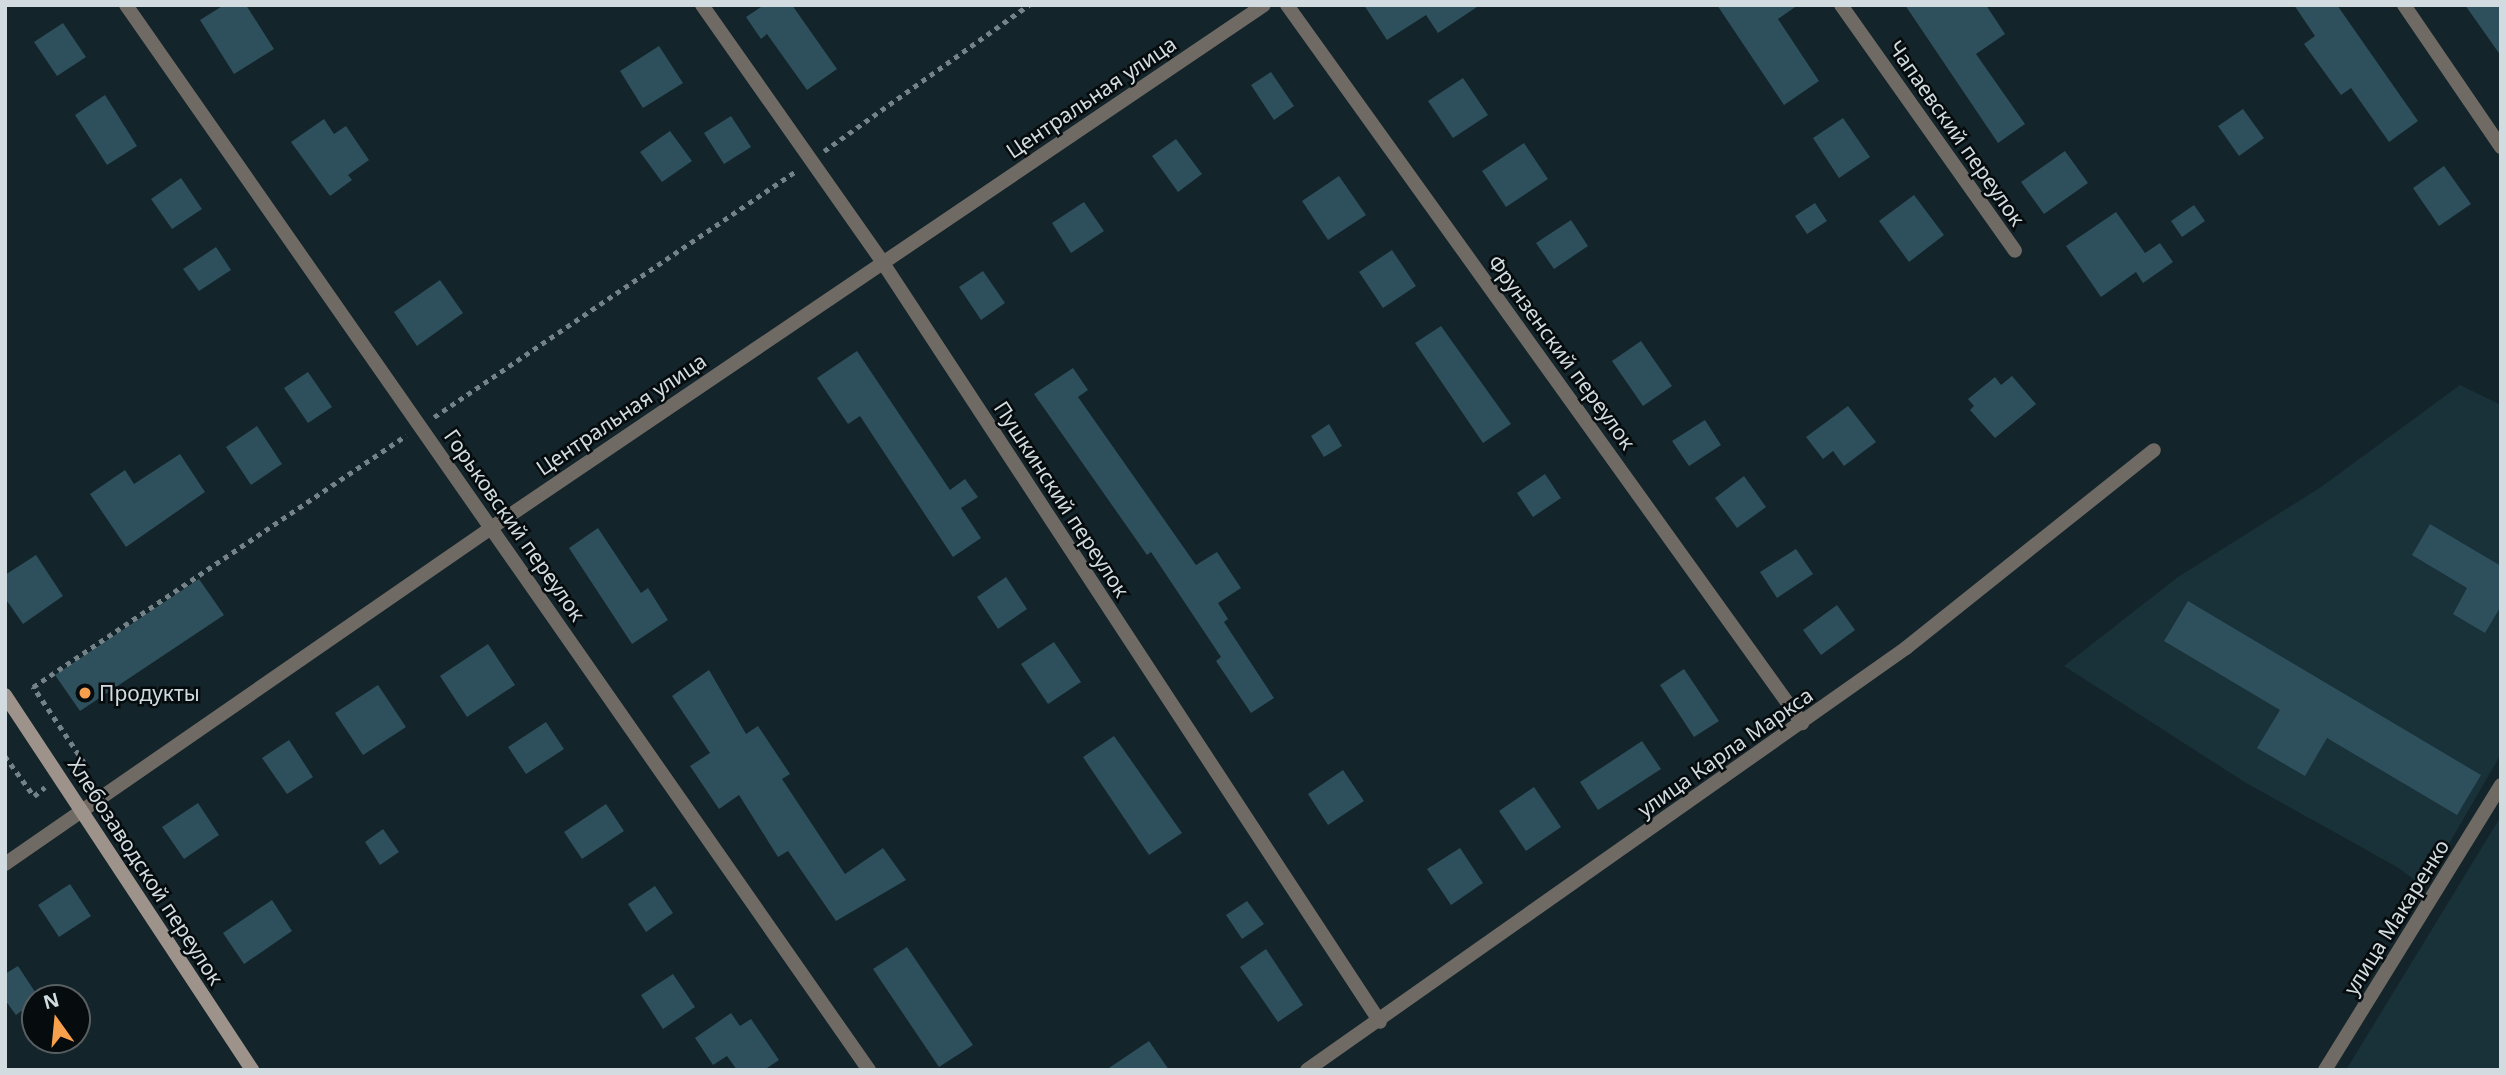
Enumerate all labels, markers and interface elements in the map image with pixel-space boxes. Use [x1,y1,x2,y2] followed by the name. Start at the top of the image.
[1001,31,1181,163] street label: Центральная улица
[1884,36,2030,230] street label: Чапаевский переулок
[1483,250,1641,454] street label: Фрунзенский переулок
[531,348,711,480] street label: Центральная улица
[989,396,1135,602] street label: Пушкинский переулок
[439,424,591,626] street label: Горьковский переулок
[99,680,200,706] place label: Продукты
[1633,682,1817,822] street label: улица Карла Маркса
[77,685,93,701] marker: Продукты
[63,753,229,989] street label: Хлебозаводской переулок
[2338,835,2454,999] street label: улица Макаренко
[21,984,91,1054] north arrow
[40,986,62,1015] text: N

